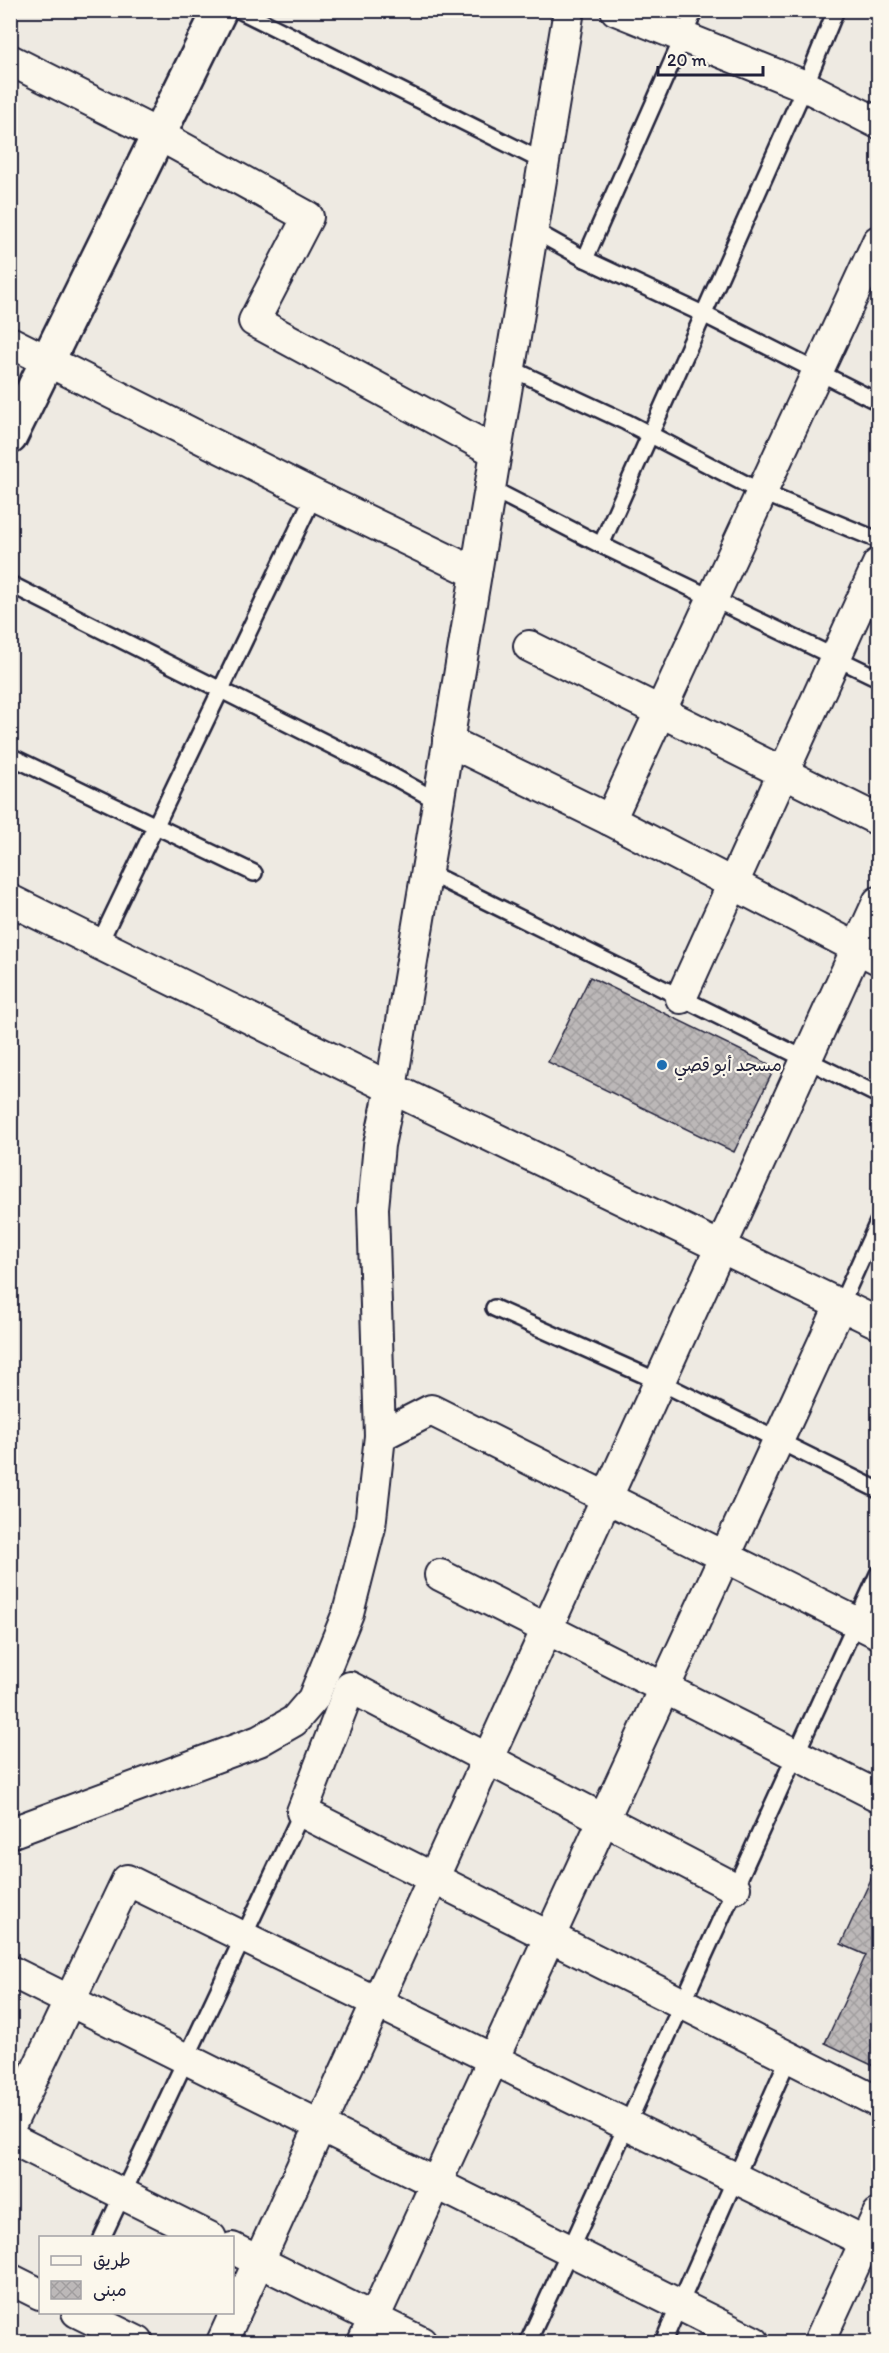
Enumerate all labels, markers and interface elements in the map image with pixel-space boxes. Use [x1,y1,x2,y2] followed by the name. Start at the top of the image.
[658,39,763,77] scale bar
[667,49,707,71] text: 20 m
[674,1054,782,1081] place label: مسجد أبو قصي
[655,1058,669,1072] marker: مسجد أبو قصي
[39,2236,234,2314] legend
[93,2249,131,2271] text: طريق
[93,2279,127,2301] text: مبنى

